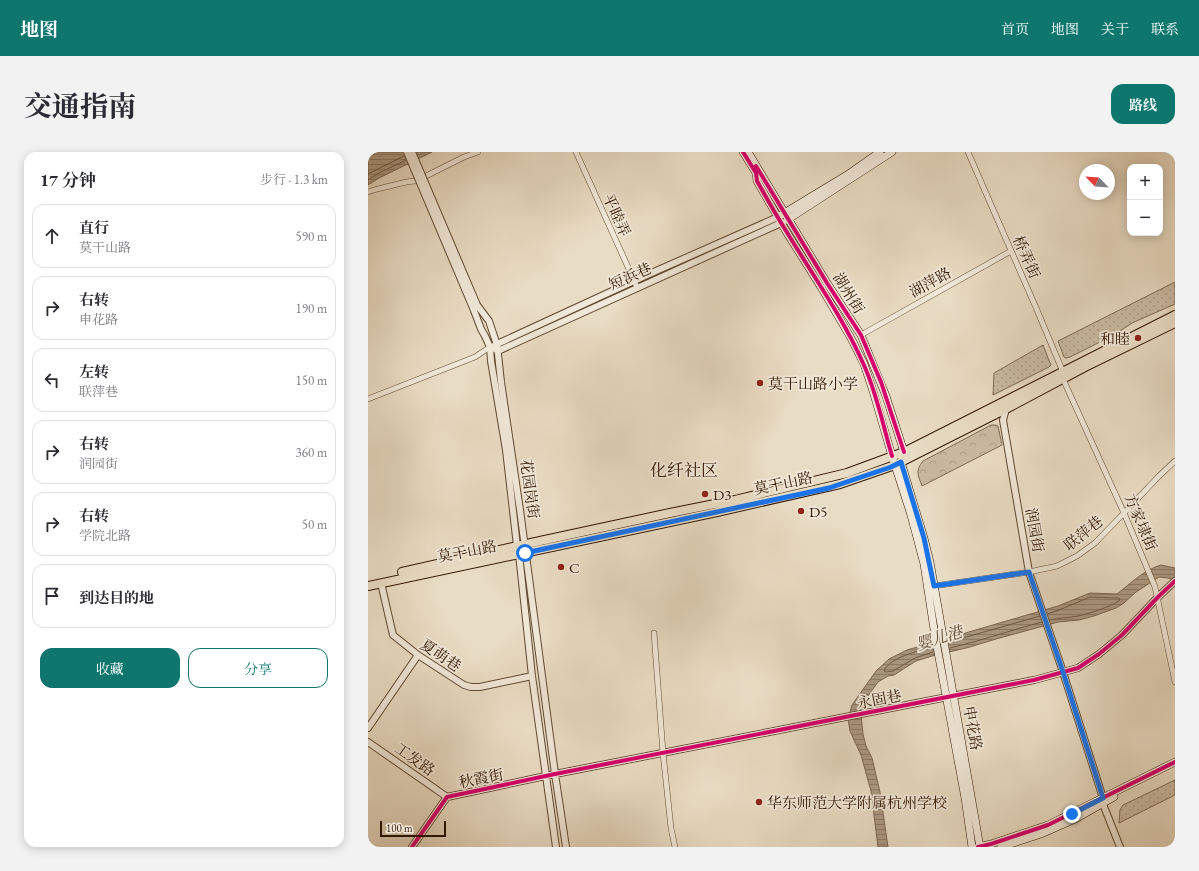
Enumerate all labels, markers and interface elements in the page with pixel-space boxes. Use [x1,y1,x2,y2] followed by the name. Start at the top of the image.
[20,17,58,42] text: 地图
[1001,20,1029,38] text: 首页
[1051,20,1079,38] text: 地图
[1101,20,1129,38] text: 关于
[1151,20,1179,38] text: 联系
[1111,84,1175,124] button: 路线
[24,88,136,124] text: 交通指南
[1079,164,1115,200] north arrow
[1127,164,1163,236] map controls
[1127,164,1163,200] button: +
[40,169,96,191] text: 17 分钟
[260,171,328,188] text: 步行 · 1.3 km
[599,191,635,239] street label: 平睦弄
[1127,200,1163,236] button: −
[79,218,109,237] text: 直行
[41,225,63,247] icon: ahead
[296,228,327,245] text: 590 m
[1009,233,1045,281] street label: 桥弄街
[79,239,131,256] text: 莫干山路
[606,258,654,294] street label: 短浜巷
[906,263,954,301] street label: 湖萍路
[829,269,869,317] street label: 湖州街
[79,290,109,309] text: 右转
[41,297,63,319] icon: right
[296,300,327,317] text: 190 m
[79,311,118,328] text: 申花路
[1100,329,1130,348] place label: 和睦
[1133,333,1143,343] marker: 和睦
[79,362,109,381] text: 左转
[41,369,63,391] icon: left
[296,372,327,389] text: 150 m
[768,374,858,393] place label: 莫干山路小学
[755,378,765,388] marker: 莫干山路小学
[79,383,118,400] text: 联萍巷
[79,434,109,453] text: 右转
[41,441,63,463] icon: right
[296,444,327,461] text: 360 m
[79,455,118,472] text: 润园街
[516,458,544,520] street label: 花园岗街
[650,459,718,481] district label: 化纤社区
[752,467,814,499] street label: 莫干山路
[713,485,732,504] place label: D3
[700,489,710,499] marker: D3
[1121,491,1161,553] street label: 方家埭街
[809,502,828,521] place label: D5
[79,506,109,525] text: 右转
[796,506,806,516] marker: D5
[1022,506,1048,554] street label: 润园街
[1060,511,1106,555] street label: 联萍巷
[41,513,63,535] icon: right
[302,516,327,533] text: 50 m
[79,527,131,544] text: 学院北路
[436,536,498,566] street label: 莫干山路
[516,544,534,562] route start
[569,558,580,577] place label: C
[556,562,566,572] marker: C
[41,585,63,607] icon: arrive
[79,588,154,607] text: 到达目的地
[913,620,967,655] water label: 婴儿港
[417,635,465,675] street label: 夏萌巷
[40,648,180,688] button: 收藏
[188,648,328,688] button: 分享
[855,685,903,713] street label: 永固巷
[960,704,986,752] street label: 申花路
[391,738,439,780] street label: 工发路
[457,764,505,792] street label: 秋霞街
[767,793,947,812] place label: 华东师范大学附属杭州学校
[754,797,764,807] marker: 华东师范大学附属杭州学校
[1063,805,1081,823] route end
[380,819,446,838] scale bar
[386,821,413,835] text: 100 m

